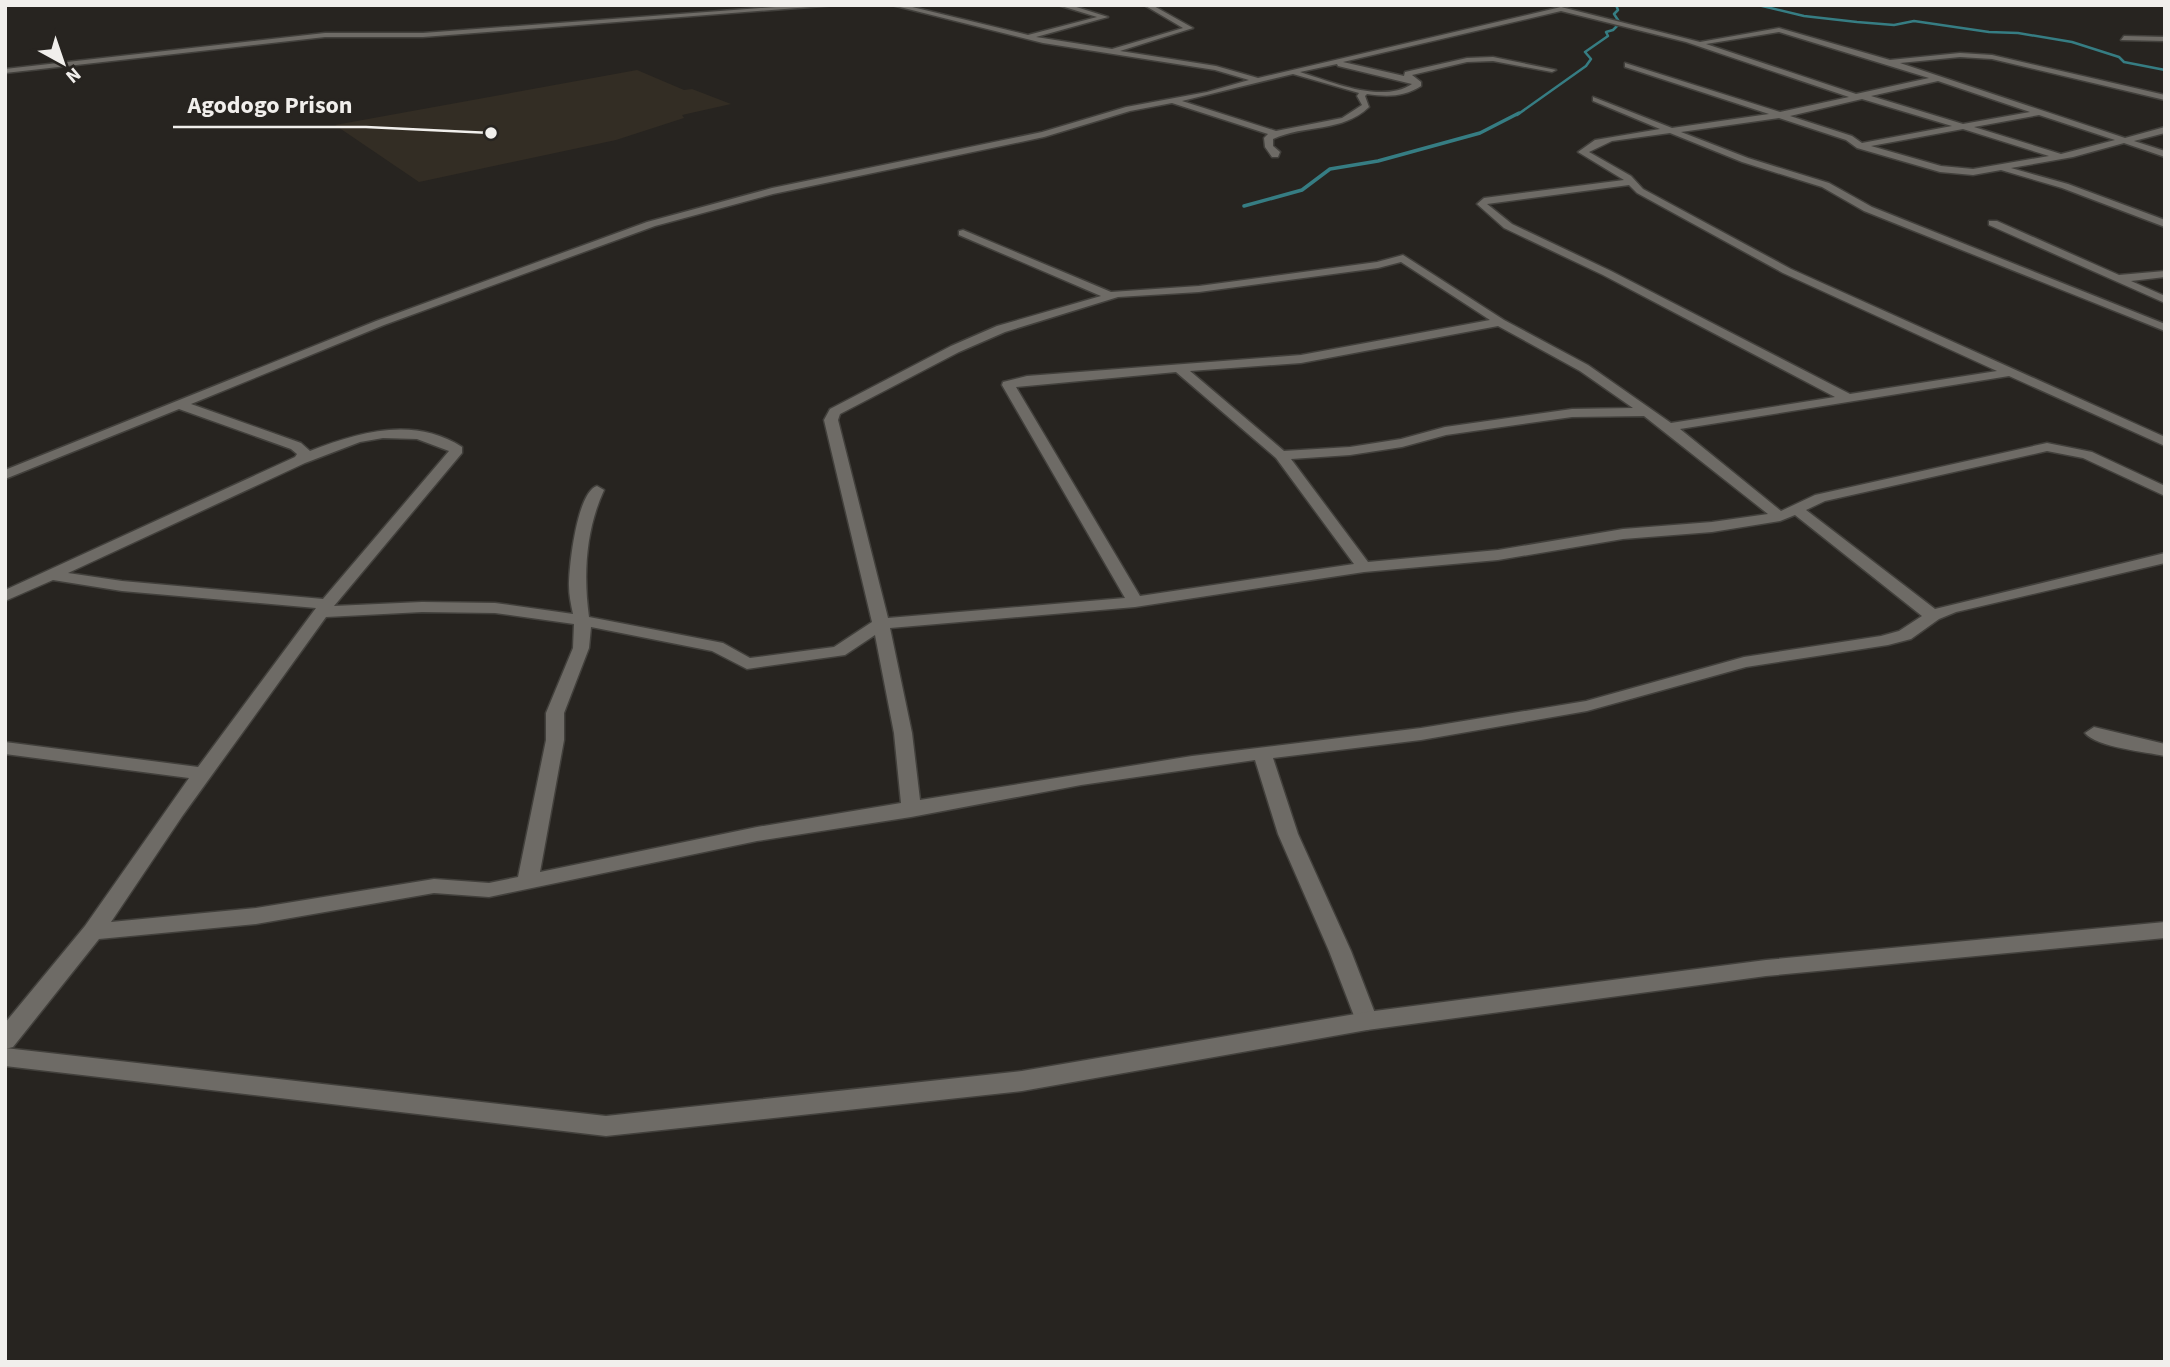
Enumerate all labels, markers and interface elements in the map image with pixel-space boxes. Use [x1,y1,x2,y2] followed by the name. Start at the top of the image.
[28,28,98,98] north arrow
[59,60,86,89] text: N
[173,82,366,127] callout: Agodogo Prison
[186,88,353,123] text: Agodogo Prison

